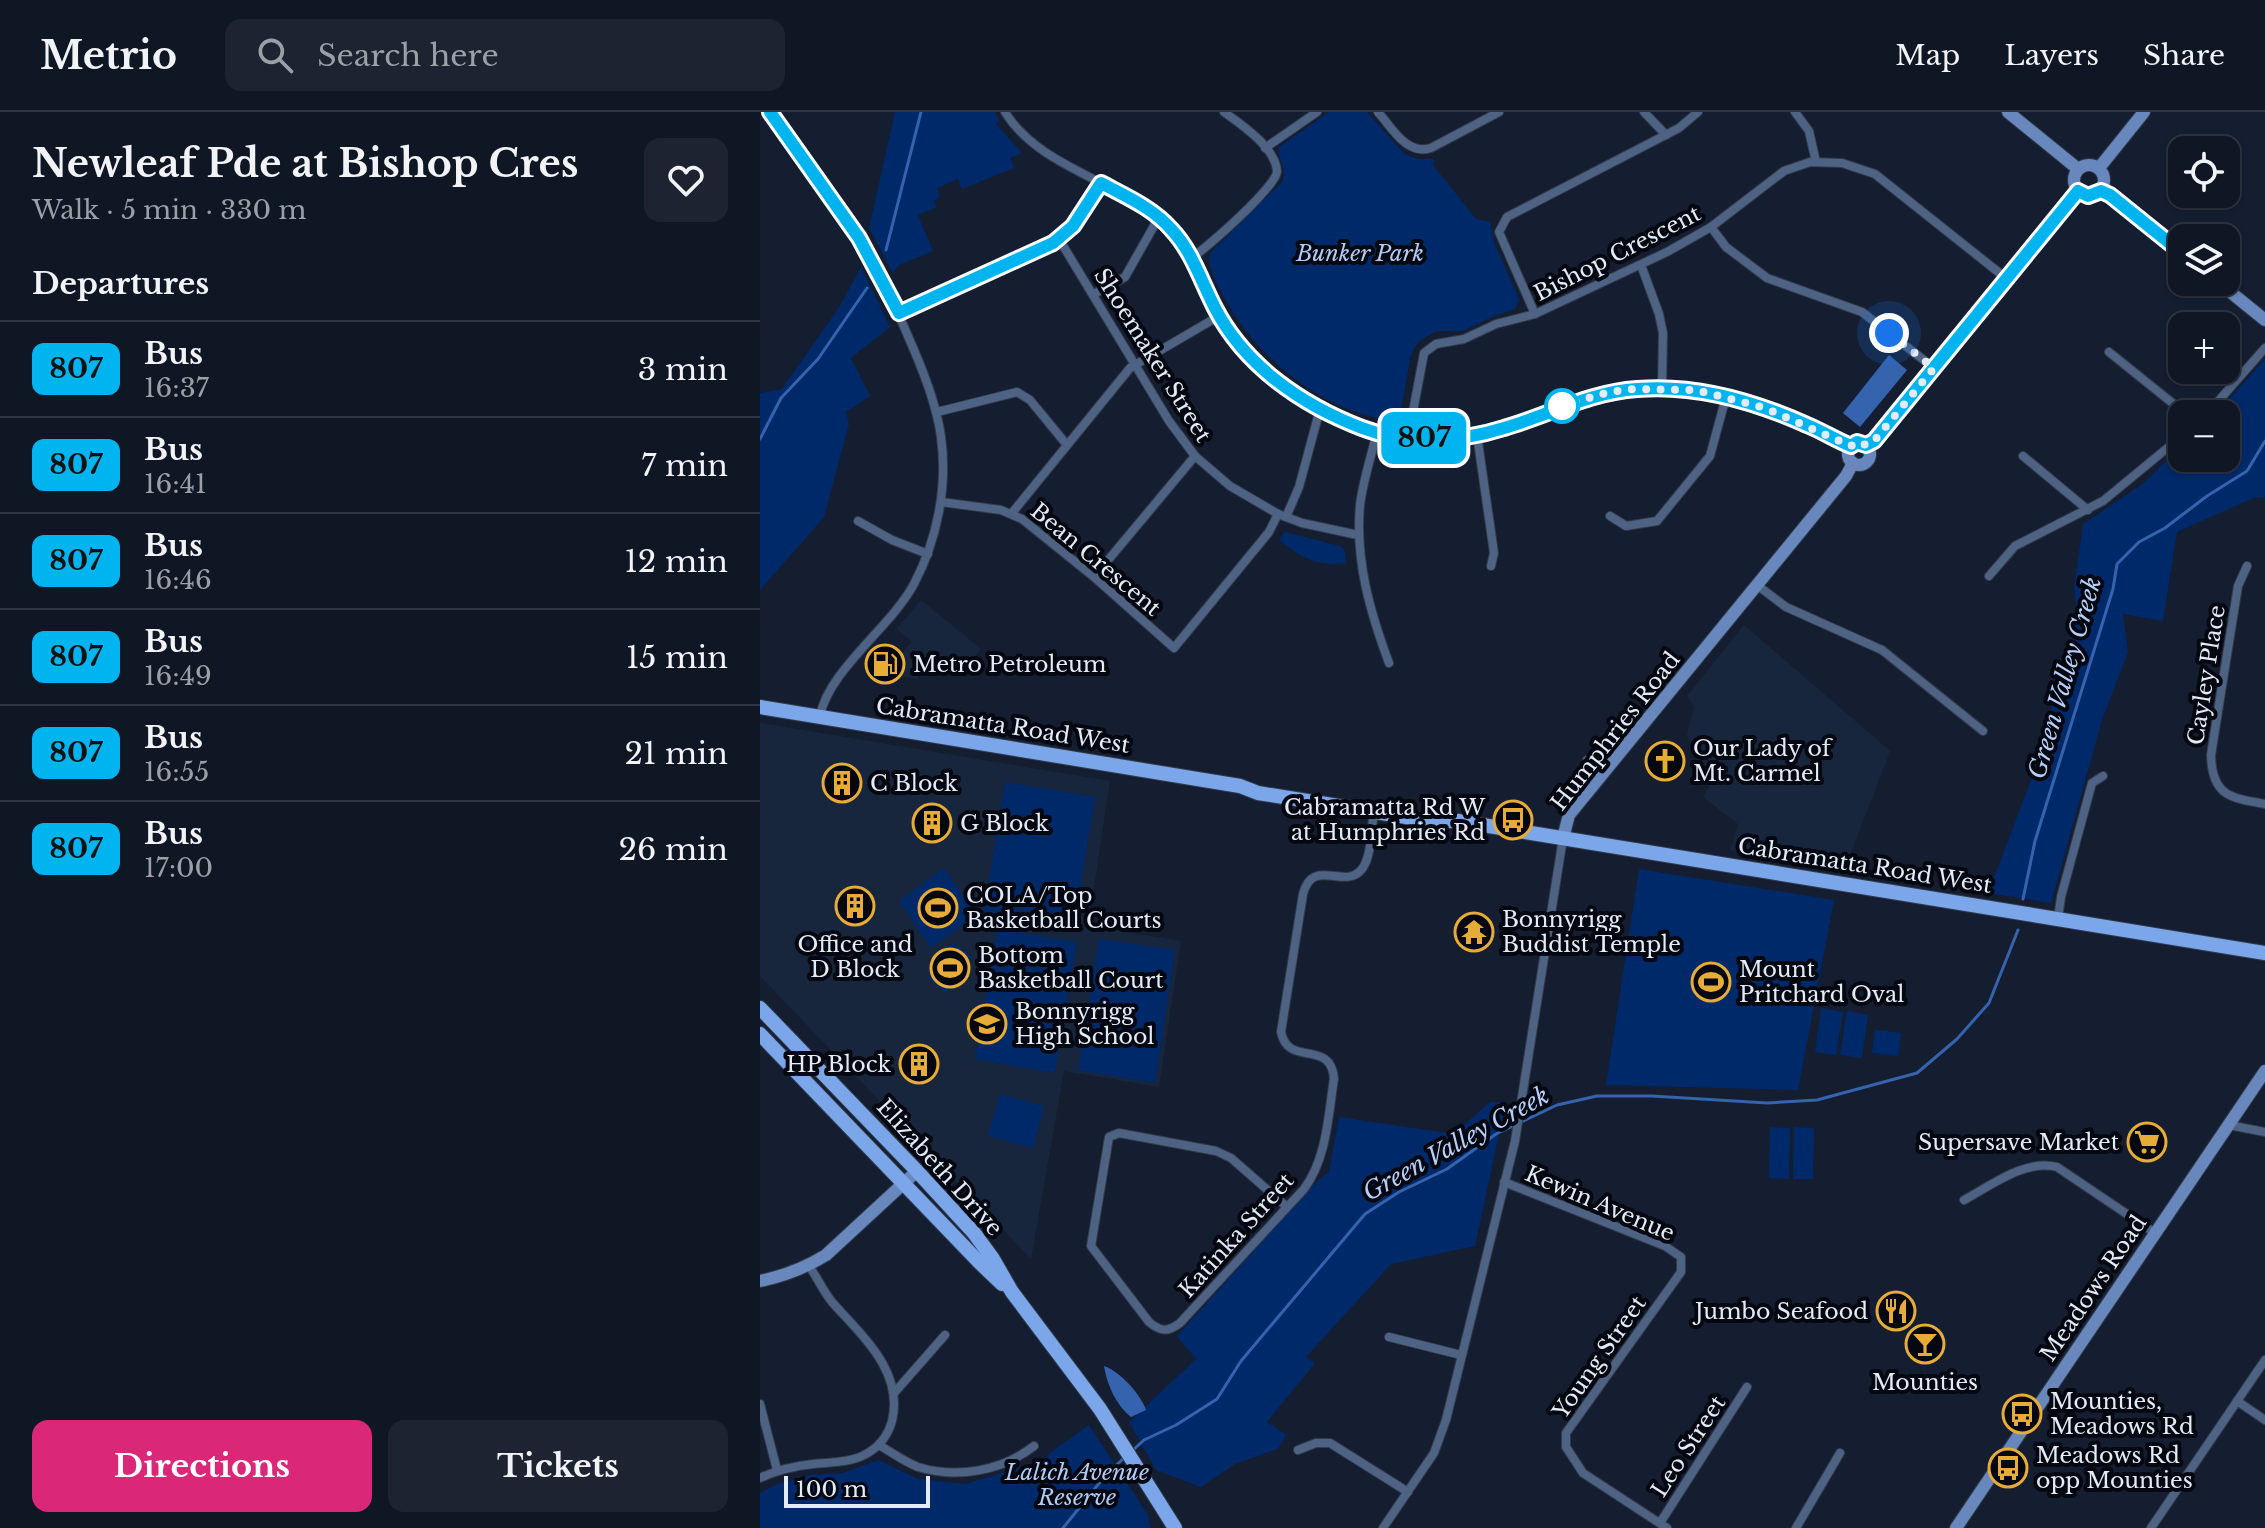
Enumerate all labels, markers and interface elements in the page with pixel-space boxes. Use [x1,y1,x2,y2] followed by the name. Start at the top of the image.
[225,19,785,91] search box
[40,32,177,79] text: Metrio
[253,33,297,77] icon: search
[317,37,499,74] text: Search here
[1895,38,1960,73] text: Map
[2004,38,2099,73] text: Layers
[2143,38,2225,73] text: Share
[2168,136,2240,472] map controls
[2168,136,2240,208] button: locate
[644,138,728,222] button: heart
[32,140,578,187] text: Newleaf Pde at Bishop Cres
[32,194,306,226] text: Walk · 5 min · 330 m
[1529,199,1706,307] street label: Bishop Crescent
[2168,224,2240,296] button: layers
[1295,240,1424,267] park label: Bunker Park
[1088,263,1217,448] street label: Shoemaker Street
[32,265,209,302] text: Departures
[2168,312,2240,384] button: +
[1869,313,1909,353] your location
[144,335,203,372] text: Bus
[49,351,103,386] text: 807
[638,351,728,388] text: 3 min
[144,372,209,404] text: 16:37
[1545,389,1579,423] unlabelled marker
[2168,400,2240,472] button: −
[1378,412,1470,464] line badge: 807
[1397,420,1451,455] text: 807
[144,431,203,468] text: Bus
[49,447,103,482] text: 807
[641,447,728,484] text: 7 min
[144,468,207,500] text: 16:41
[1025,497,1167,622] street label: Bean Crescent
[144,527,203,564] text: Bus
[49,543,103,578] text: 807
[624,543,728,580] text: 12 min
[144,564,212,596] text: 16:46
[2022,574,2107,782] water label: Green Valley Creek
[2182,603,2231,747] street label: Cayley Place
[144,623,203,660] text: Bus
[49,639,103,674] text: 807
[626,639,728,676] text: 15 min
[864,643,906,685] fuel station icon: Metro Petroleum
[1545,647,1686,816] street label: Humphries Road
[913,651,1107,678] place label: Metro Petroleum
[144,660,212,692] text: 16:49
[874,692,1132,759] street label: Cabramatta Road West
[144,719,203,756] text: Bus
[49,735,103,770] text: 807
[624,735,728,772] text: 21 min
[1693,735,1834,787] place label: Our Lady of Mt. Carmel
[1644,740,1686,782] church icon: Our Lady of Mt. Carmel
[144,756,209,788] text: 16:55
[821,762,863,804] building icon: C Block
[870,770,958,797] place label: C Block
[1284,794,1486,846] place label: Cabramatta Rd W at Humphries Rd
[1492,799,1534,841] bus stop icon: Cabramatta Rd W at Humphries Rd
[911,802,953,844] building icon: G Block
[960,810,1049,837] place label: G Block
[144,815,203,852] text: Bus
[49,831,103,866] text: 807
[619,831,728,868] text: 26 min
[1736,832,1994,899] street label: Cabramatta Road West
[144,852,213,884] text: 17:00
[966,882,1161,934] place label: COLA/Top Basketball Courts
[834,885,876,927] building icon: Office and D Block
[917,887,959,929] sports icon: COLA/Top Basketball Courts
[1502,906,1681,958] place label: Bonnyrigg Buddist Temple
[1453,911,1495,953] temple icon: Bonnyrigg Buddist Temple
[797,931,913,983] place label: Office and D Block
[978,942,1164,994] place label: Bottom Basketball Court
[929,947,971,989] sports icon: Bottom Basketball Court
[1739,956,1904,1008] place label: Mount Pritchard Oval
[1690,961,1732,1003] sports icon: Mount Pritchard Oval
[1015,998,1155,1050] place label: Bonnyrigg High School
[966,1003,1008,1045] school or university icon: Bonnyrigg High School
[898,1043,940,1085] building icon: HP Block
[786,1051,891,1078] place label: HP Block
[1358,1080,1554,1207] water label: Green Valley Creek
[871,1093,1008,1241] street label: Elizabeth Drive
[2126,1121,2168,1163] supermarket icon: Supersave Market
[1918,1129,2120,1156] place label: Supersave Market
[1521,1160,1679,1247] street label: Kewin Avenue
[1173,1167,1300,1303] street label: Katinka Street
[2035,1210,2152,1366] street label: Meadows Road
[1547,1290,1652,1425] street label: Young Street
[1875,1290,1917,1332] restaurant icon: Jumbo Seafood
[1692,1298,1868,1325] place label: Jumbo Seafood
[1904,1323,1946,1365] bar icon: Mounties
[1872,1369,1978,1396] place label: Mounties
[2050,1388,2194,1440] place label: Mounties, Meadows Rd
[1646,1390,1732,1502] street label: Leo Street
[2001,1393,2043,1435] bus stop icon: Mounties, Meadows Rd
[32,1420,372,1512] button: Directions
[388,1420,728,1512] button: Tickets
[2036,1442,2193,1494] place label: Meadows Rd opp Mounties
[1987,1447,2029,1489] bus stop icon: Meadows Rd opp Mounties
[1004,1459,1149,1511] park label: Lalich Avenue Reserve
[784,1472,930,1508] scale bar
[796,1476,867,1503] text: 100 m

